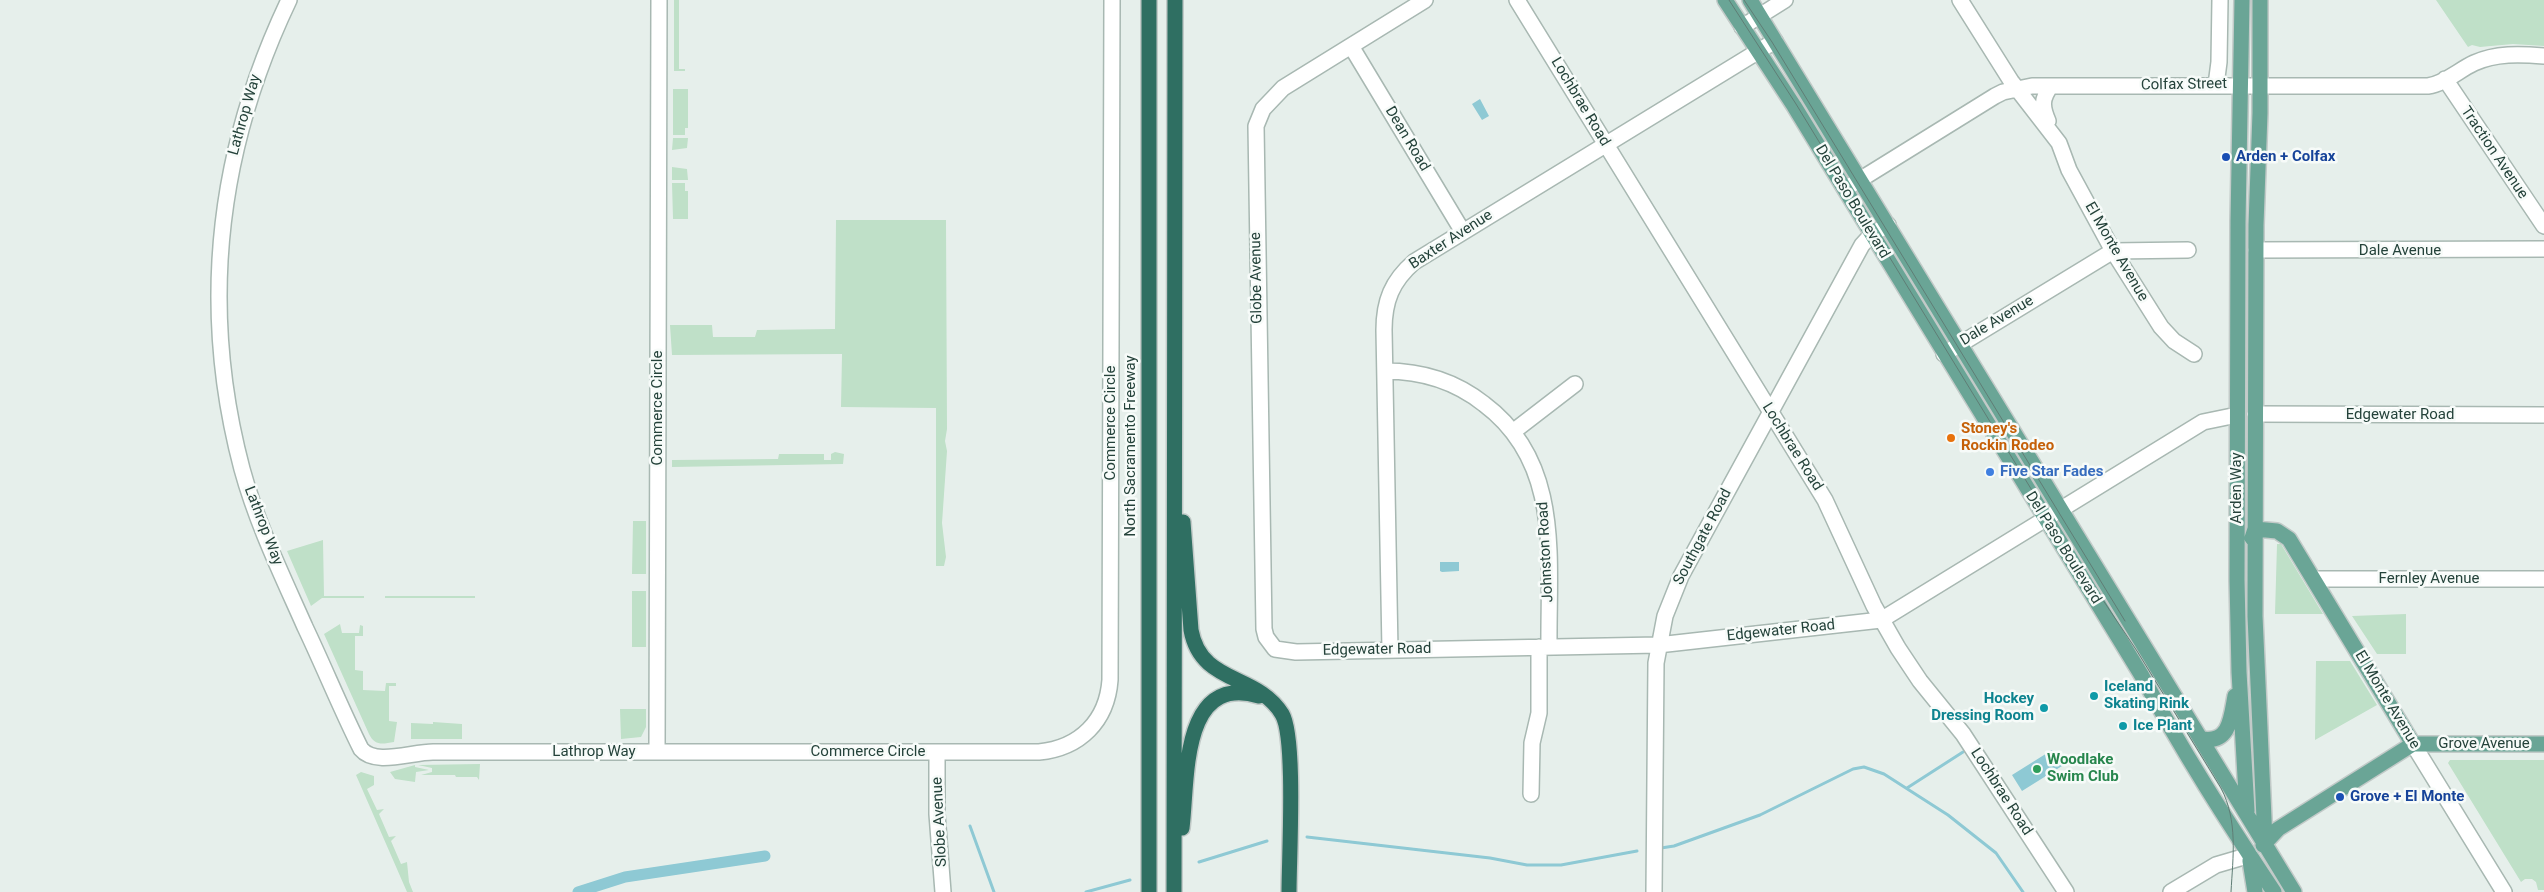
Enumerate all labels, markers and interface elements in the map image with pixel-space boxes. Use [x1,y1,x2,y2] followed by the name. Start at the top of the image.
[1546,54,1614,150] street label: Lochbrae Road
[225,73,265,157] street label: Lathrop Way
[2141,75,2227,95] street label: Colfax Street
[1381,103,1433,175] street label: Dean Road
[2457,103,2531,203] street label: Traction Avenue
[1811,142,1893,262] street label: Del Paso Boulevard
[2236,148,2335,166] place label: Arden + Colfax
[2220,151,2232,163] marker: Arden + Colfax
[2080,199,2152,305] street label: El Monte Avenue
[1406,206,1496,274] street label: Baxter Avenue
[1247,232,1267,324] street label: Globe Avenue
[2359,242,2441,260] street label: Dale Avenue
[1957,292,2037,350] street label: Dale Avenue
[649,351,667,465] street label: Commerce Circle
[1122,355,1140,537] street label: North Sacramento Freeway
[1102,366,1120,480] street label: Commerce Circle
[1758,400,1826,494] street label: Lochbrae Road
[2346,406,2454,424] street label: Edgewater Road
[1961,420,2054,455] place label: Stoney's Rockin Rodeo
[1945,432,1957,444] marker: Stoney's Rockin Rodeo
[2228,452,2246,524] street label: Arden Way
[2000,463,2103,481] place label: Five Star Fades
[1984,466,1996,478] marker: Five Star Fades
[240,484,286,568] street label: Lathrop Way
[1670,486,1736,588] street label: Southgate Road
[2021,488,2105,608] street label: Del Paso Boulevard
[1534,501,1558,603] street label: Johnston Road
[2379,570,2479,588] street label: Fernley Avenue
[1726,616,1836,646] street label: Edgewater Road
[1322,640,1432,660] street label: Edgewater Road
[2351,648,2423,752] street label: El Monte Avenue
[2104,678,2189,713] place label: Iceland Skating Rink
[1931,690,2034,725] place label: Hockey Dressing Room
[2088,690,2100,702] marker: Iceland Skating Rink
[2038,702,2050,714] marker: Hockey Dressing Room
[2133,717,2192,735] place label: Ice Plant
[2117,720,2129,732] marker: Ice Plant
[2438,735,2530,753] street label: Grove Avenue
[552,743,636,761] street label: Lathrop Way
[811,743,925,761] street label: Commerce Circle
[1966,745,2036,839] street label: Lochbrae Road
[2047,751,2119,786] place label: Woodlake Swim Club
[2031,763,2043,775] marker: Woodlake Swim Club
[929,776,951,868] street label: Slobe Avenue
[2350,788,2464,806] place label: Grove + El Monte
[2334,791,2346,803] marker: Grove + El Monte

